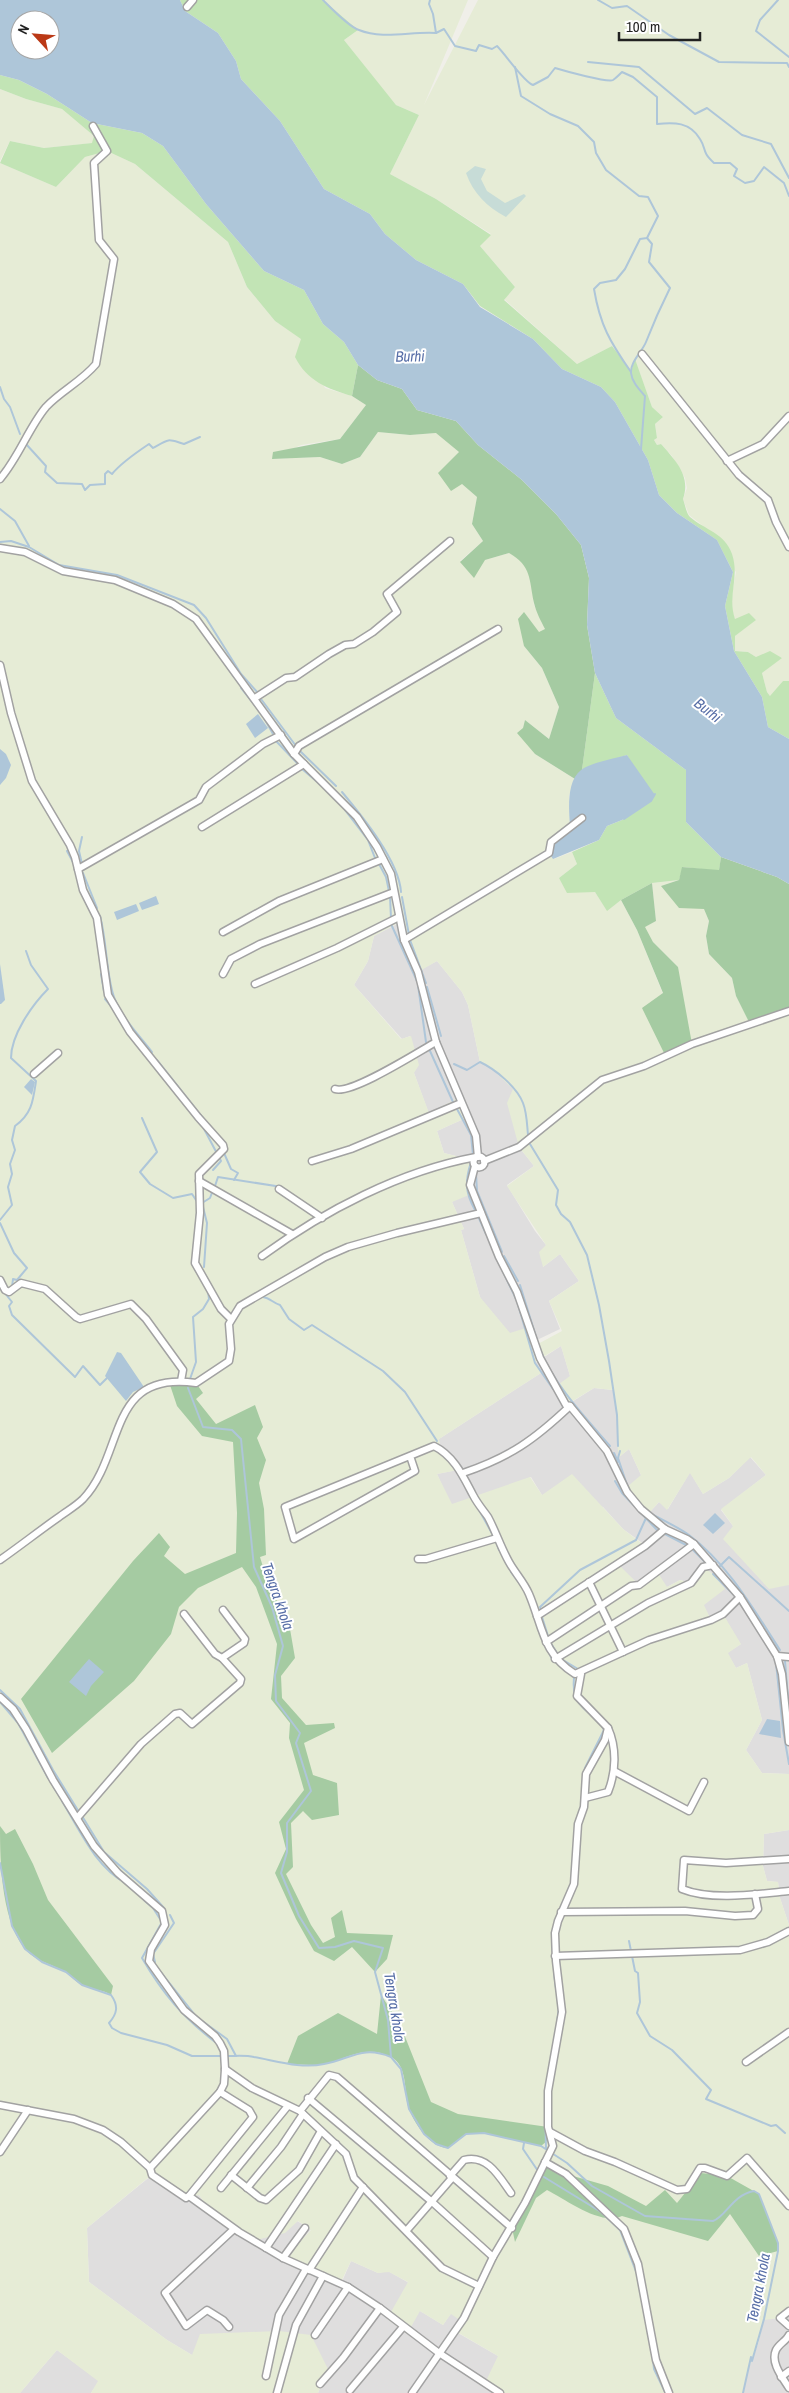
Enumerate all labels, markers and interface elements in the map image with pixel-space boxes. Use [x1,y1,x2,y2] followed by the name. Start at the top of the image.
[10,10,60,60] north arrow
[619,10,700,42] scale bar
[626,16,660,37] text: 100 m
[13,22,33,37] text: N
[395,345,425,367] water label: Burhi
[690,693,727,728] water label: Burhi
[257,1559,299,1633] water label: Tengra khola
[379,1971,411,2043] water label: Tengra khola
[741,2251,775,2324] water label: Tengra khola

